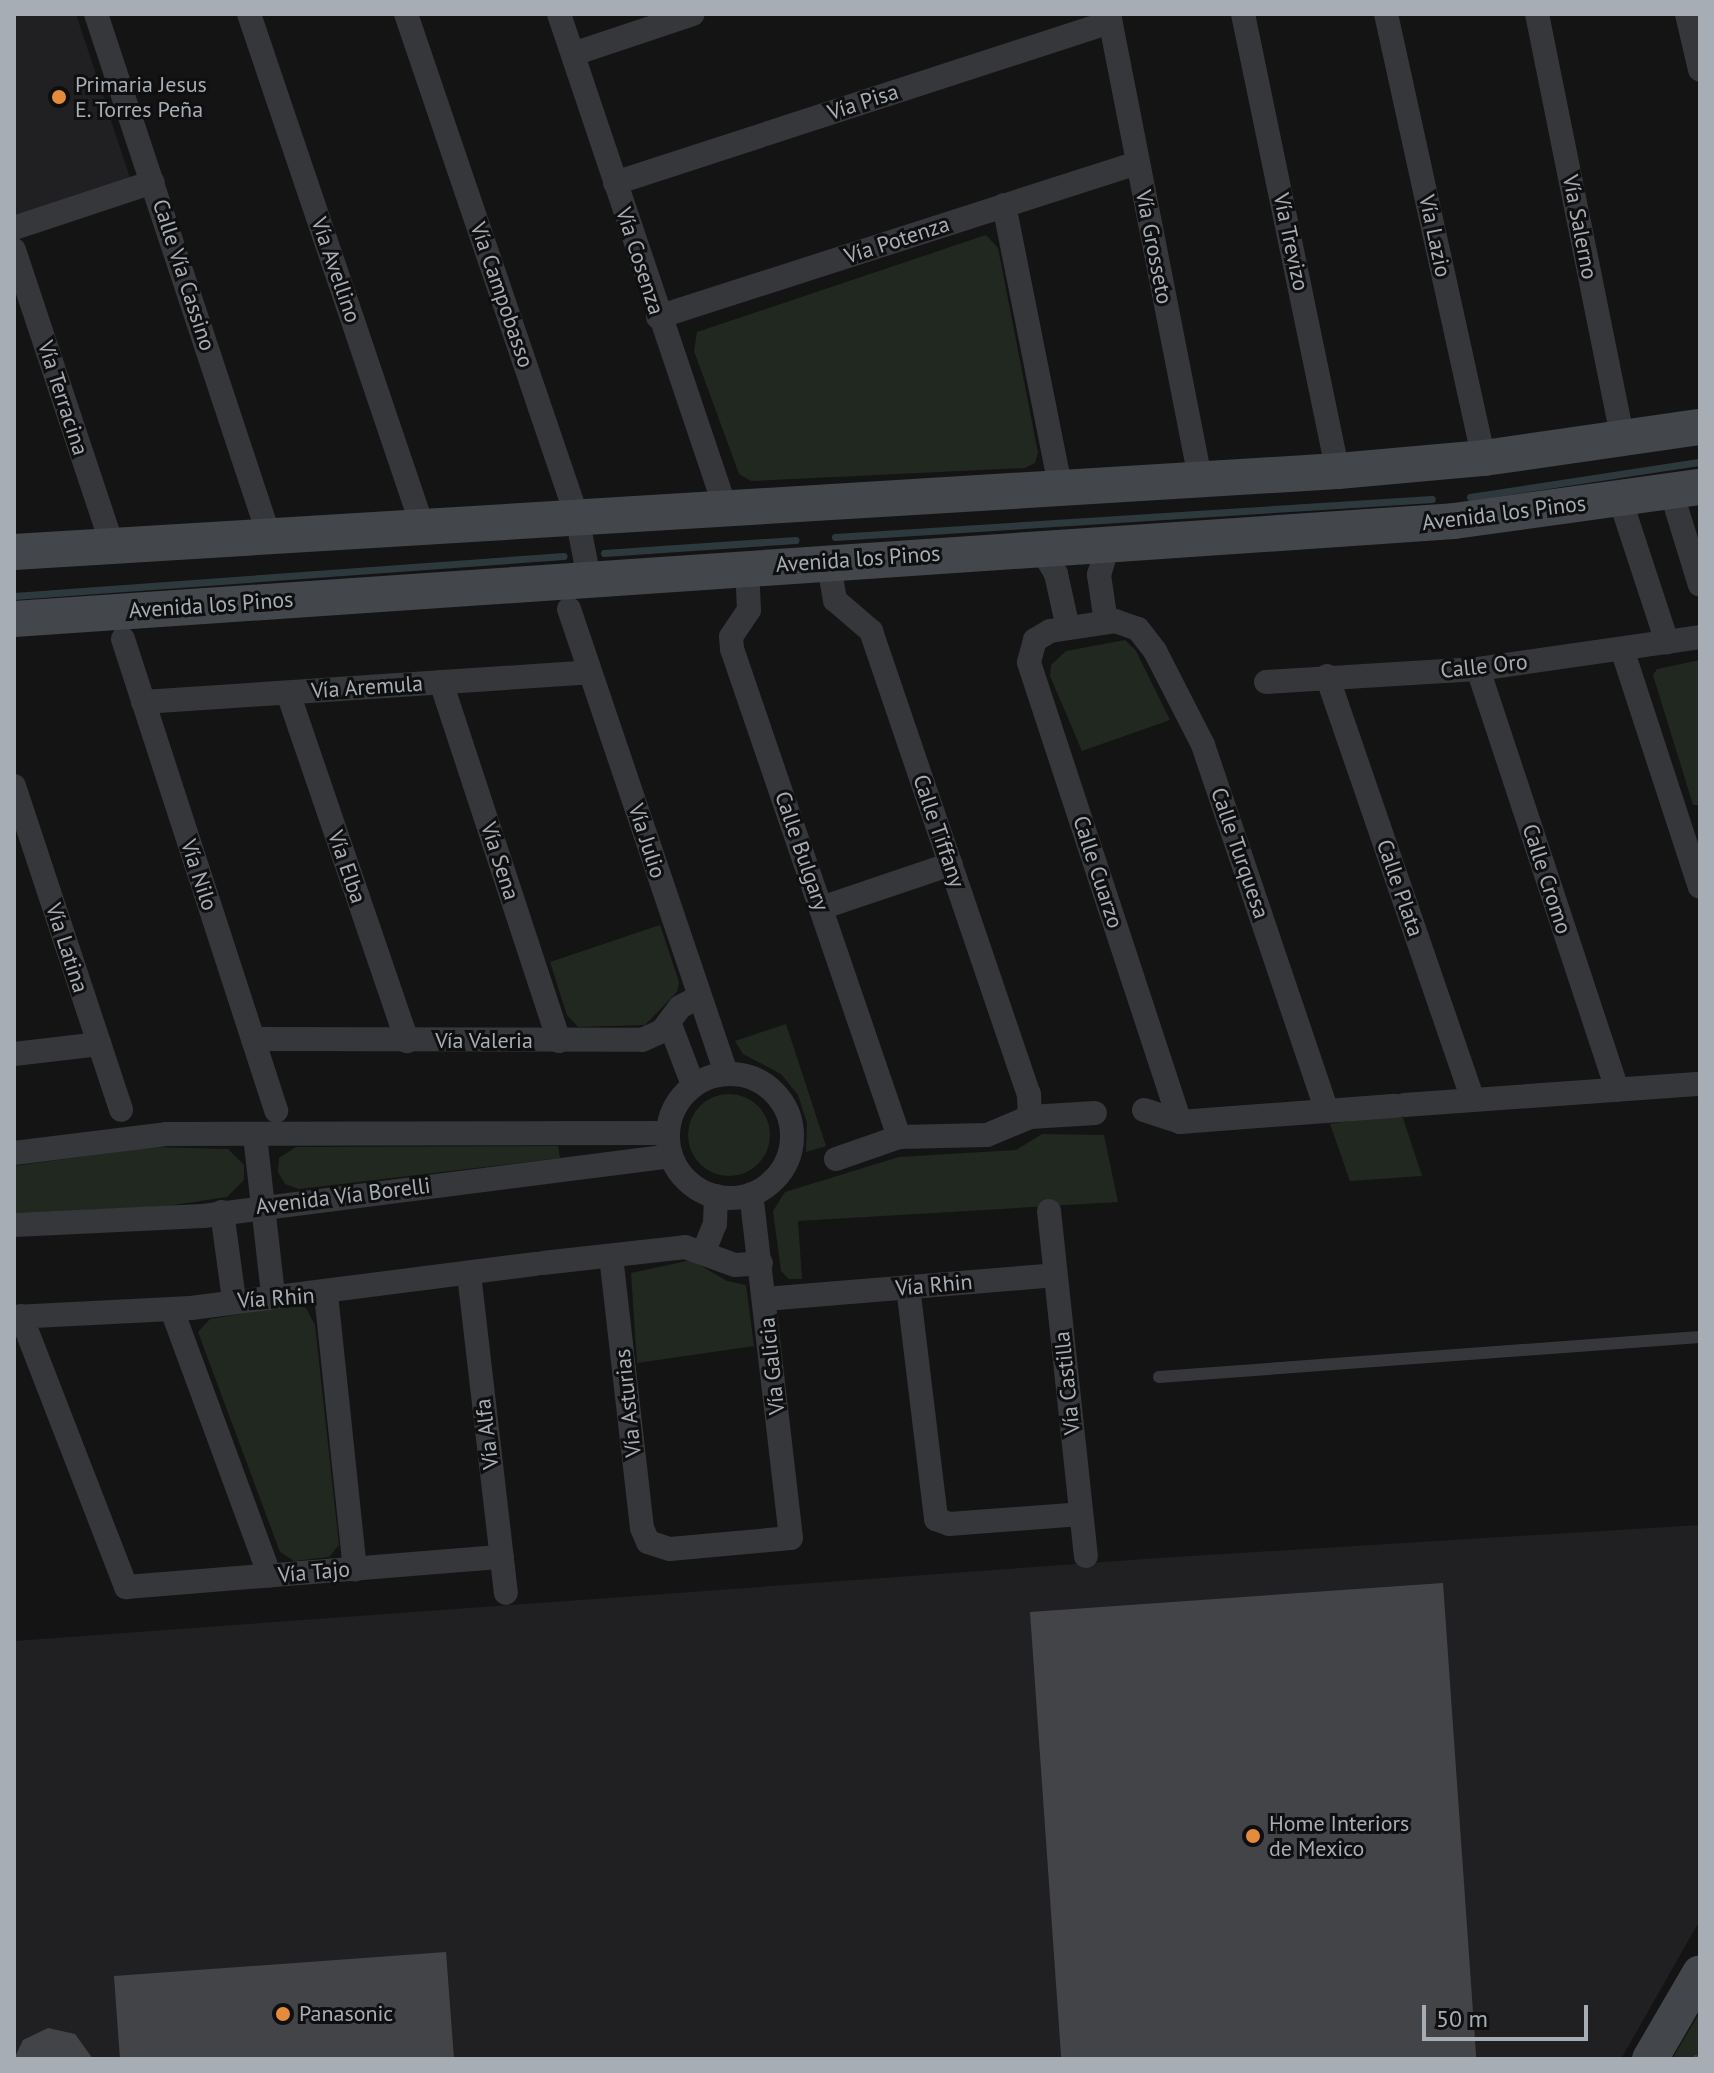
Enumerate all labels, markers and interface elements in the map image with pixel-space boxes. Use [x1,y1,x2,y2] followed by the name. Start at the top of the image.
[75,71,207,122] place label: Primaria Jesus E. Torres Peña
[824,78,902,126] street label: Vía Pisa
[50,88,68,106] marker: Primaria Jesus E. Torres Peña
[1557,173,1603,281] street label: Vía Salerno
[1130,188,1178,306] street label: Vía Grosseto
[1268,190,1314,294] street label: Vía Trevizo
[1413,192,1457,280] street label: Vía Lazio
[147,196,221,354] street label: Calle Vía Cassino
[610,204,670,318] street label: Vía Cosenza
[841,211,953,269] street label: Vía Potenza
[306,214,366,326] street label: Vía Avellino
[465,219,539,371] street label: Vía Campobasso
[32,337,94,459] street label: Vía Terracina
[1421,490,1587,536] street label: Avenida los Pinos
[775,540,941,578] street label: Avenida los Pinos
[128,586,294,624] street label: Avenida los Pinos
[1439,648,1529,684] street label: Calle Oro
[310,670,424,704] street label: Vía Aremula
[907,771,971,891] street label: Calle Tiffany
[1205,784,1275,922] street label: Calle Turquesa
[769,788,835,914] street label: Calle Bulgary
[623,801,671,881] street label: Vía Julio
[1067,812,1129,932] street label: Calle Cuarzo
[475,819,525,903] street label: Vía Sena
[1517,821,1577,937] street label: Calle Cromo
[322,827,372,907] street label: Vía Elba
[175,836,223,914] street label: Vía Nilo
[1371,836,1429,940] street label: Calle Plata
[40,900,94,996] street label: Vía Latina
[435,1028,533,1054] street label: Vía Valeria
[254,1172,432,1220] street label: Avenida Vía Borelli
[894,1268,974,1302] street label: Vía Rhin
[237,1282,315,1314] street label: Vía Rhin
[754,1316,790,1416] street label: Vía Galicia
[1048,1330,1086,1436] street label: Vía Castilla
[609,1347,647,1459] street label: Vía Asturias
[470,1397,504,1471] street label: Vía Alfa
[277,1556,351,1588] street label: Vía Tajo
[1269,1810,1409,1862] place label: Home Interiors de Mexico
[1244,1827,1262,1845] marker: Home Interiors de Mexico
[1426,1989,1592,2039] scale bar
[299,2001,393,2027] place label: Panasonic
[1436,2003,1488,2034] text: 50 m
[274,2005,292,2023] marker: Panasonic

